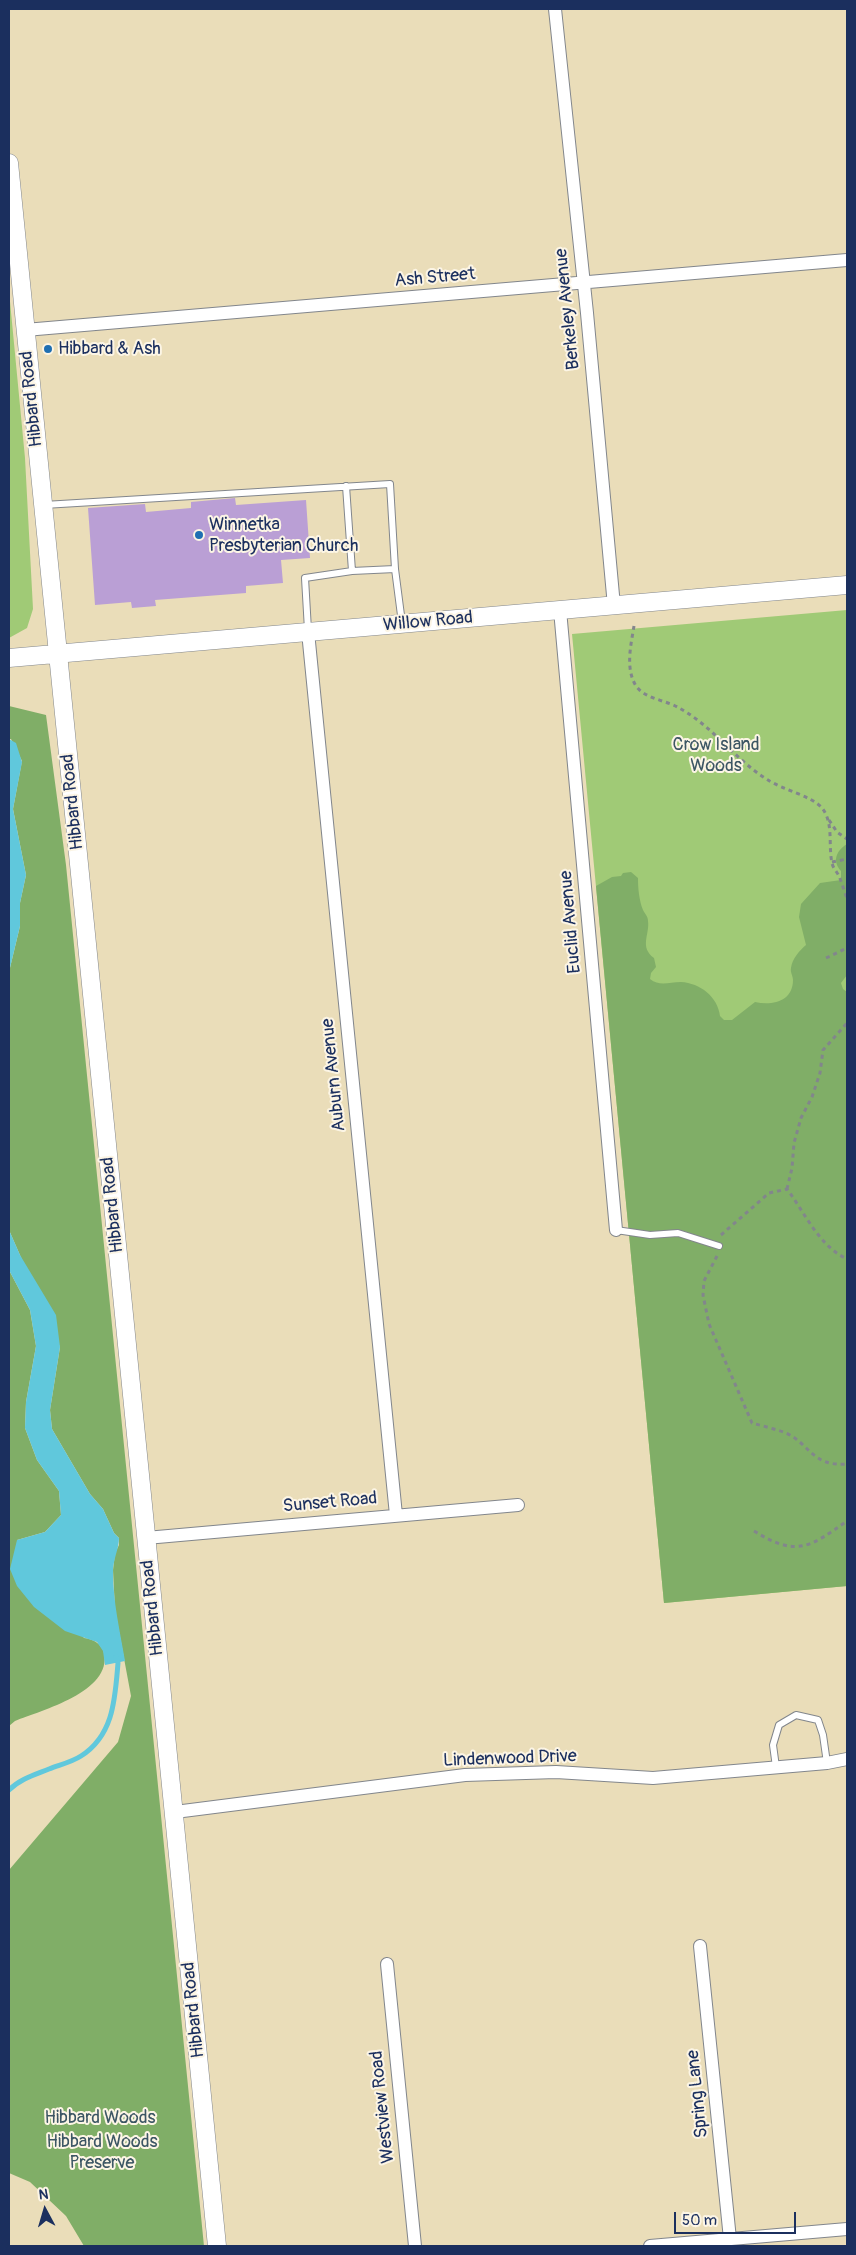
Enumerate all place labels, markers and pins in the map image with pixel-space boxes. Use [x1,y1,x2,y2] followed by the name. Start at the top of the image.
[58,338,161,360] place label: Hibbard & Ash
[42,343,54,355] marker: Hibbard & Ash
[209,514,358,556] place label: Winnetka Presbyterian Church
[193,529,205,541] marker: Winnetka Presbyterian Church

